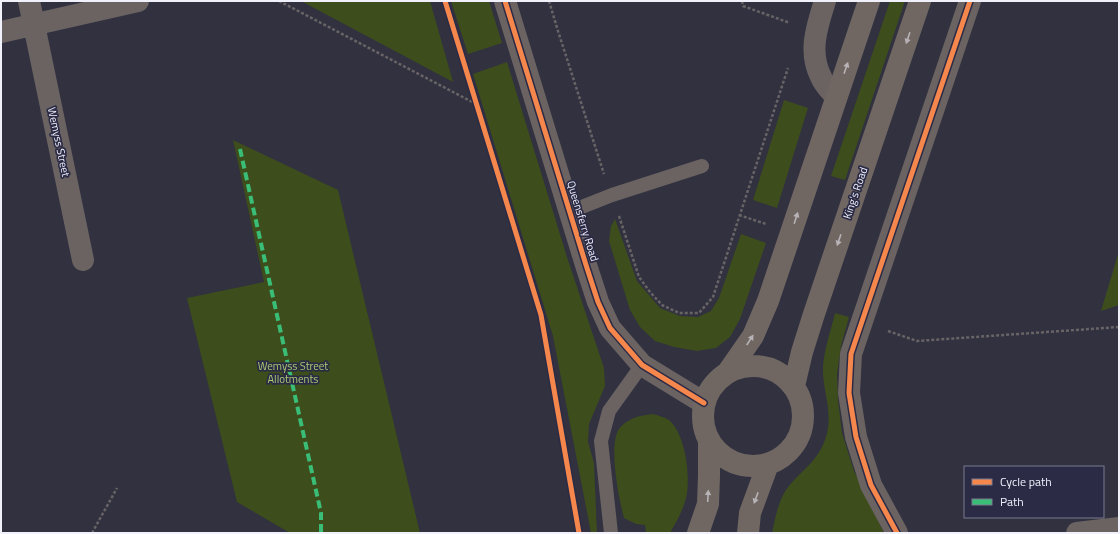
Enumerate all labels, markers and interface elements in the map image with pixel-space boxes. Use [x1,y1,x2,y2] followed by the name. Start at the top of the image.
[905,32,911,44] one-way arrow
[843,62,849,74] one-way arrow
[44,106,74,178] street label: Wemyss Street
[839,165,871,221] street label: King's Road
[563,179,603,263] street label: Queensferry Road
[794,212,800,224] one-way arrow
[836,235,842,247] one-way arrow
[746,334,754,345] one-way arrow
[258,358,328,387] park label: Wemyss Street Allotments
[964,466,1104,518] legend
[1000,472,1052,491] text: Cycle path
[705,490,712,502] one-way arrow
[752,492,758,504] one-way arrow
[1000,492,1024,511] text: Path

